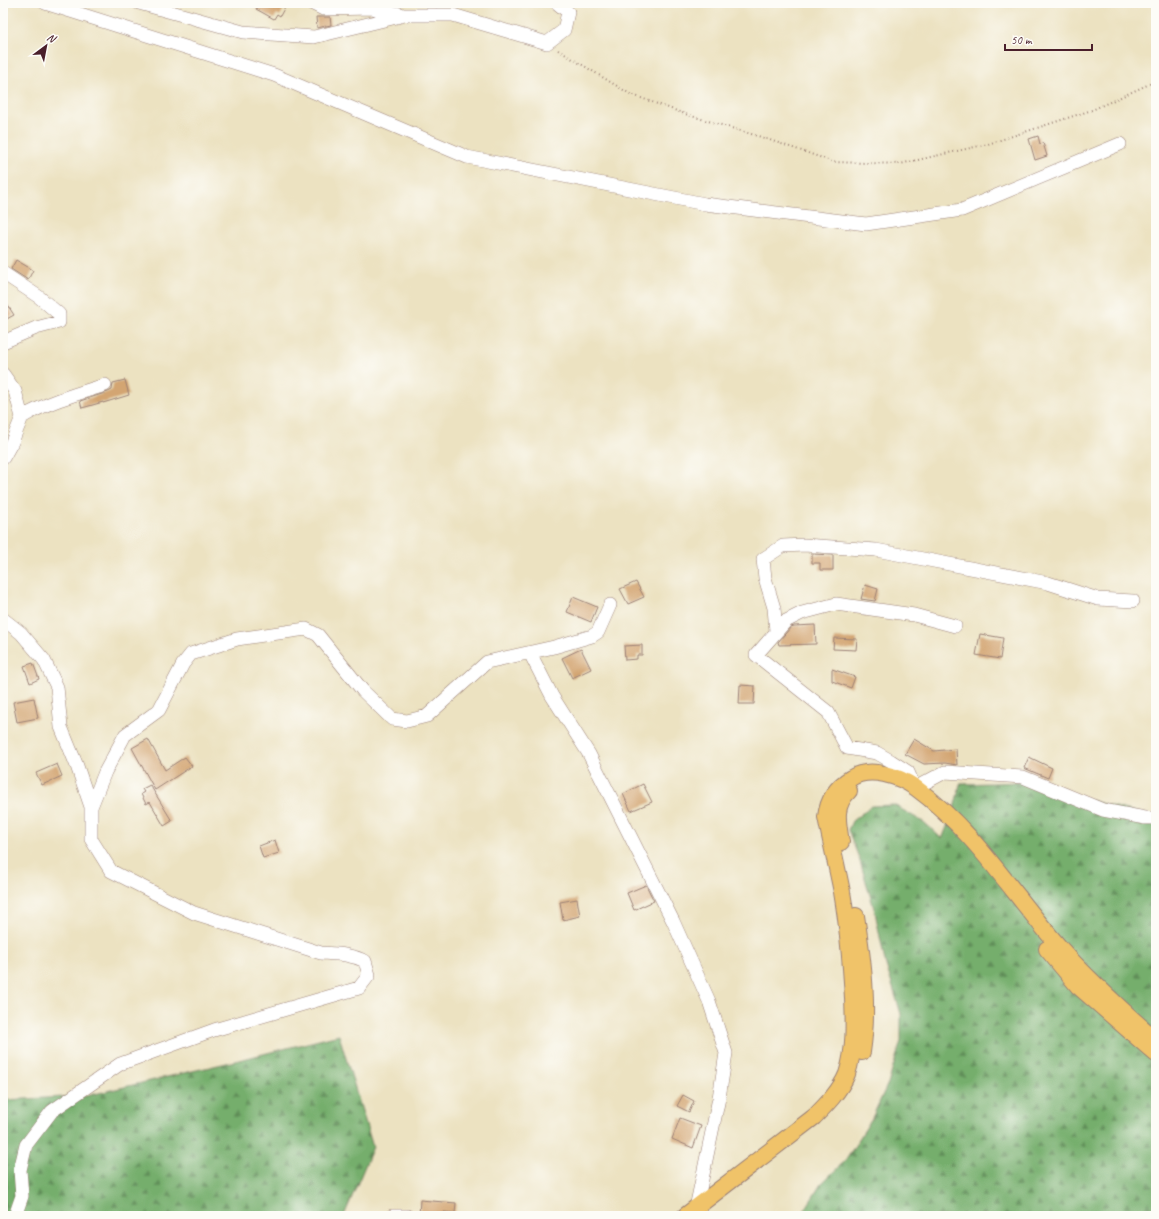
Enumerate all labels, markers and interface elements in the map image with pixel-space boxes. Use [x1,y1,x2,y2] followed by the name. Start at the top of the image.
[26,26,66,66] north arrow
[1005,26,1092,52] scale bar
[45,30,60,46] text: N
[1011,32,1033,48] text: 50 m

